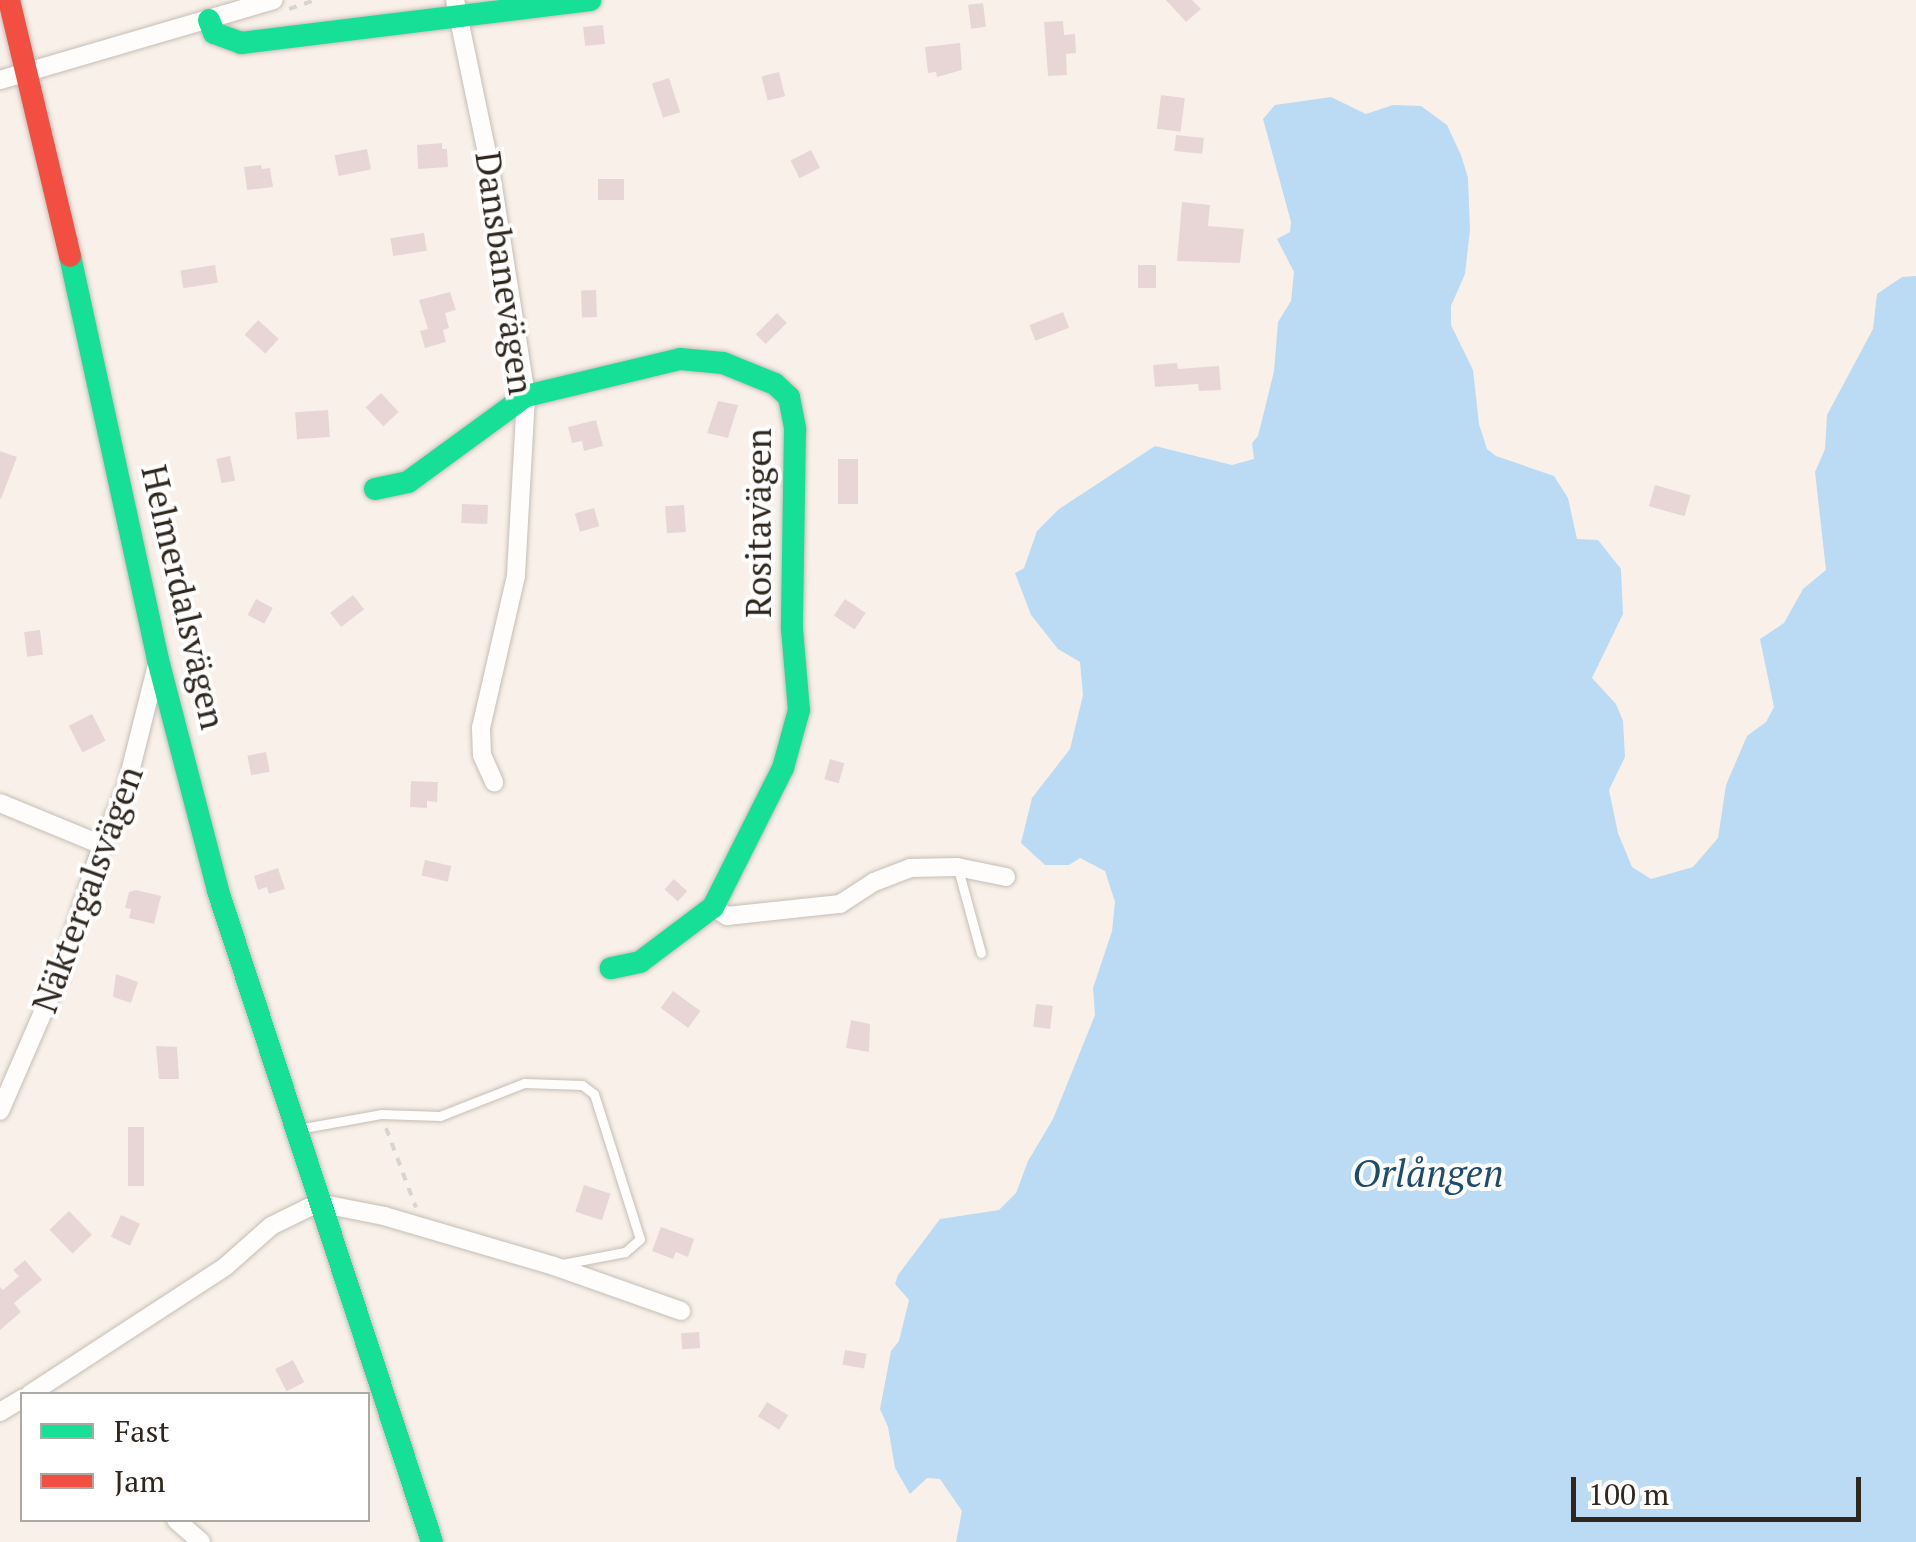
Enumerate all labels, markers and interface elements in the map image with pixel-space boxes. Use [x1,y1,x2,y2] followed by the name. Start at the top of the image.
[467,149,543,397] street label: Dansbanevägen
[737,428,779,618] street label: Rositavägen
[133,461,235,733] street label: Helmerdalsvägen
[23,760,151,1018] street label: Näktergalsvägen
[1352,1151,1504,1197] water label: Orlången
[20,1392,370,1522] legend
[114,1411,170,1451] text: Fast
[1576,1457,1866,1519] scale bar
[114,1461,165,1501] text: Jam
[1588,1474,1669,1514] text: 100 m

